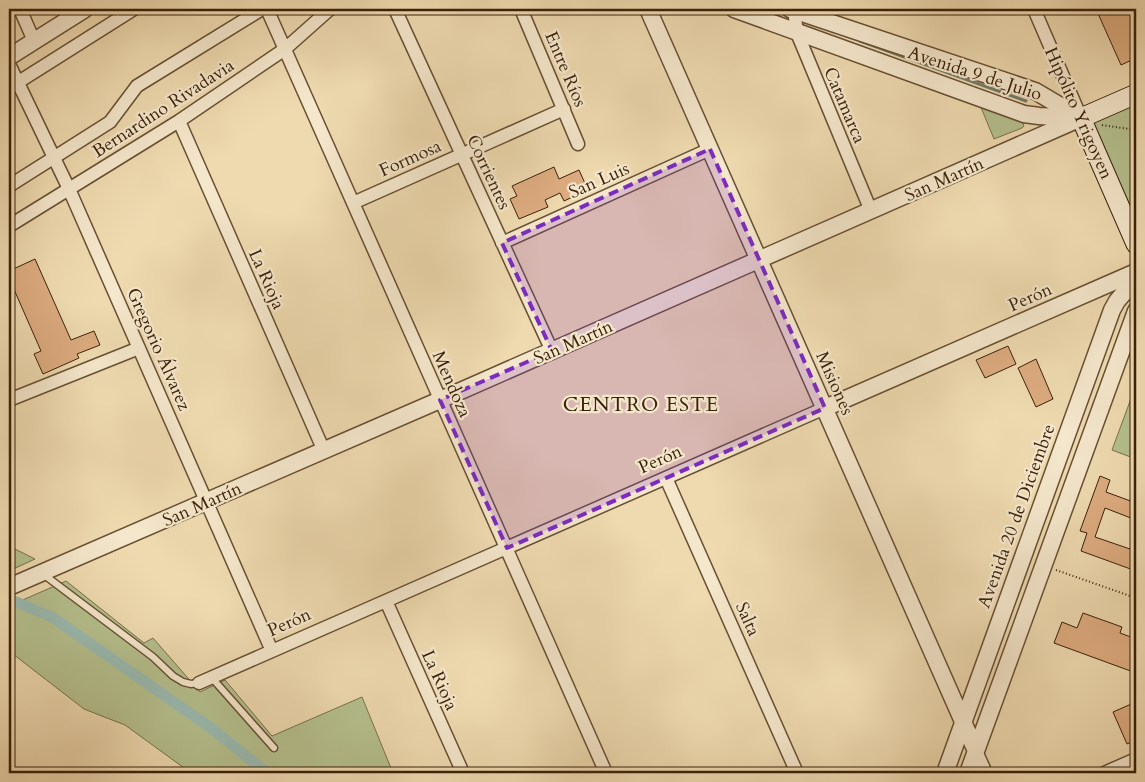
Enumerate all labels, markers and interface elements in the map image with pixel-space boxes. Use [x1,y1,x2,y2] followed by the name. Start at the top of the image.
[538,28,593,111] street label: Entre Ríos
[905,40,1045,107] street label: Avenida 9 de Julio
[1038,43,1119,184] street label: Hipólito Yrigoyen
[87,53,239,164] street label: Bernardino Rivadavia
[817,63,872,147] street label: Catamarca
[460,131,517,214] street label: Corrientes
[375,134,445,183] street label: Formosa
[901,151,988,208] street label: San Martín
[565,156,633,205] street label: San Luis
[242,245,291,314] street label: La Rioja
[1004,277,1057,318] street label: Perón
[120,284,197,415] street label: Gregorio Álvarez
[530,314,617,371] street label: San Martín
[426,347,477,422] street label: Mendoza
[809,347,860,419] street label: Misiones
[563,391,719,418] district label: CENTRO ESTE
[972,421,1061,612] street label: Avenida 20 de Diciembre
[634,439,687,480] street label: Perón
[159,476,246,533] street label: San Martín
[729,598,766,640] street label: Salta
[263,602,316,643] street label: Perón
[415,646,464,715] street label: La Rioja

